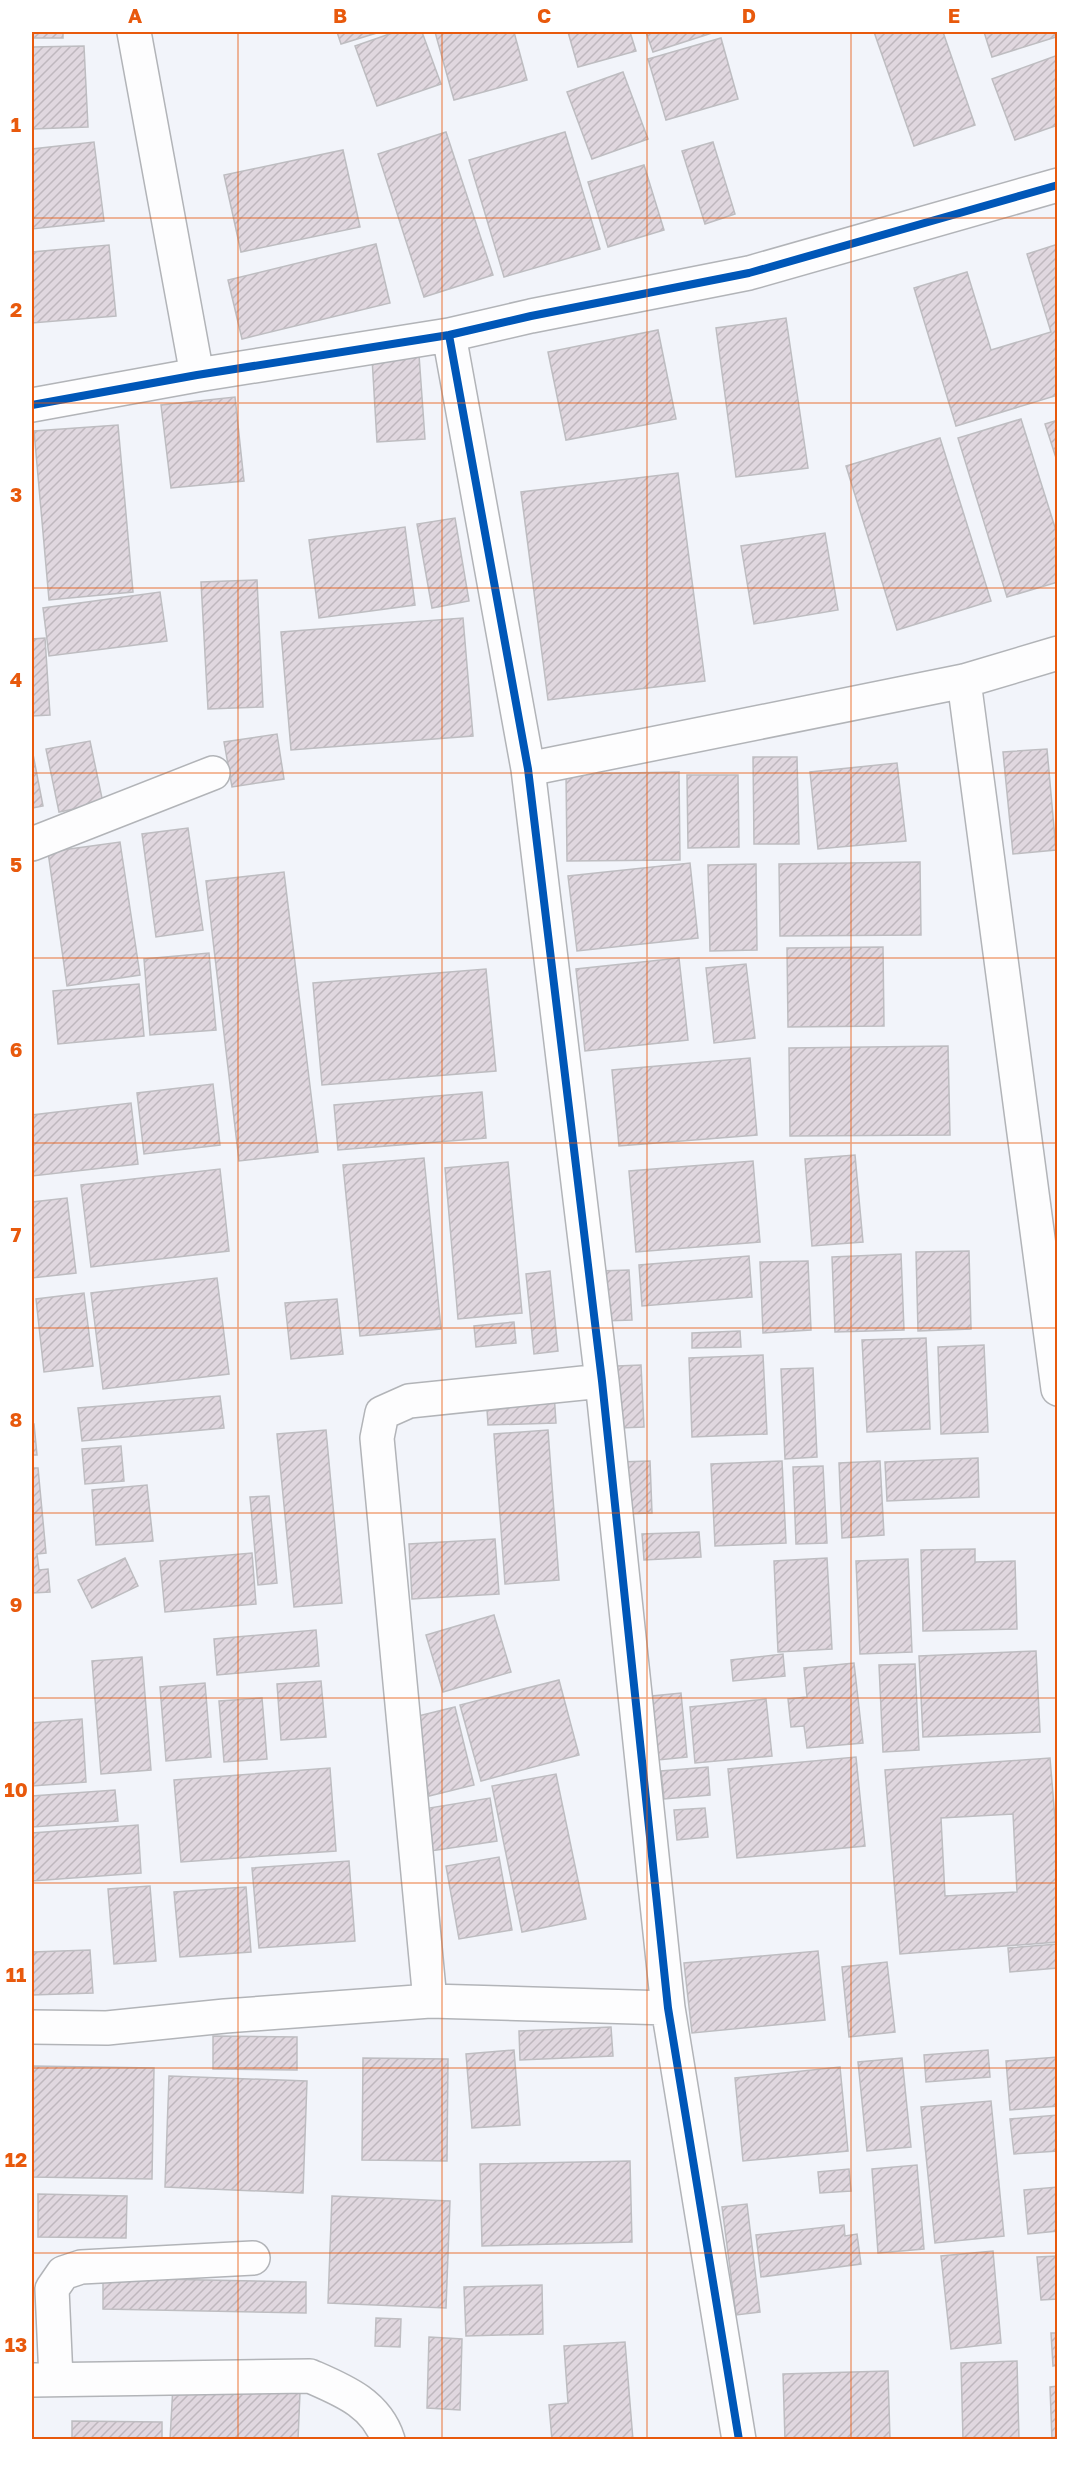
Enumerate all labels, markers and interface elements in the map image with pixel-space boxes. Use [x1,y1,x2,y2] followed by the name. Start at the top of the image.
[128,3,142,27] text: A
[333,3,347,27] text: B
[537,3,551,27] text: C
[742,3,756,27] text: D
[948,3,960,27] text: E
[11,112,21,136] text: 1
[10,297,22,321] text: 2
[10,482,22,506] text: 3
[10,667,22,691] text: 4
[10,852,22,876] text: 5
[10,1037,22,1061] text: 6
[11,1222,22,1246] text: 7
[10,1407,22,1431] text: 8
[10,1592,22,1616] text: 9
[4,1777,28,1801] text: 10
[6,1962,26,1986] text: 11
[5,2147,27,2171] text: 12
[5,2332,27,2356] text: 13

